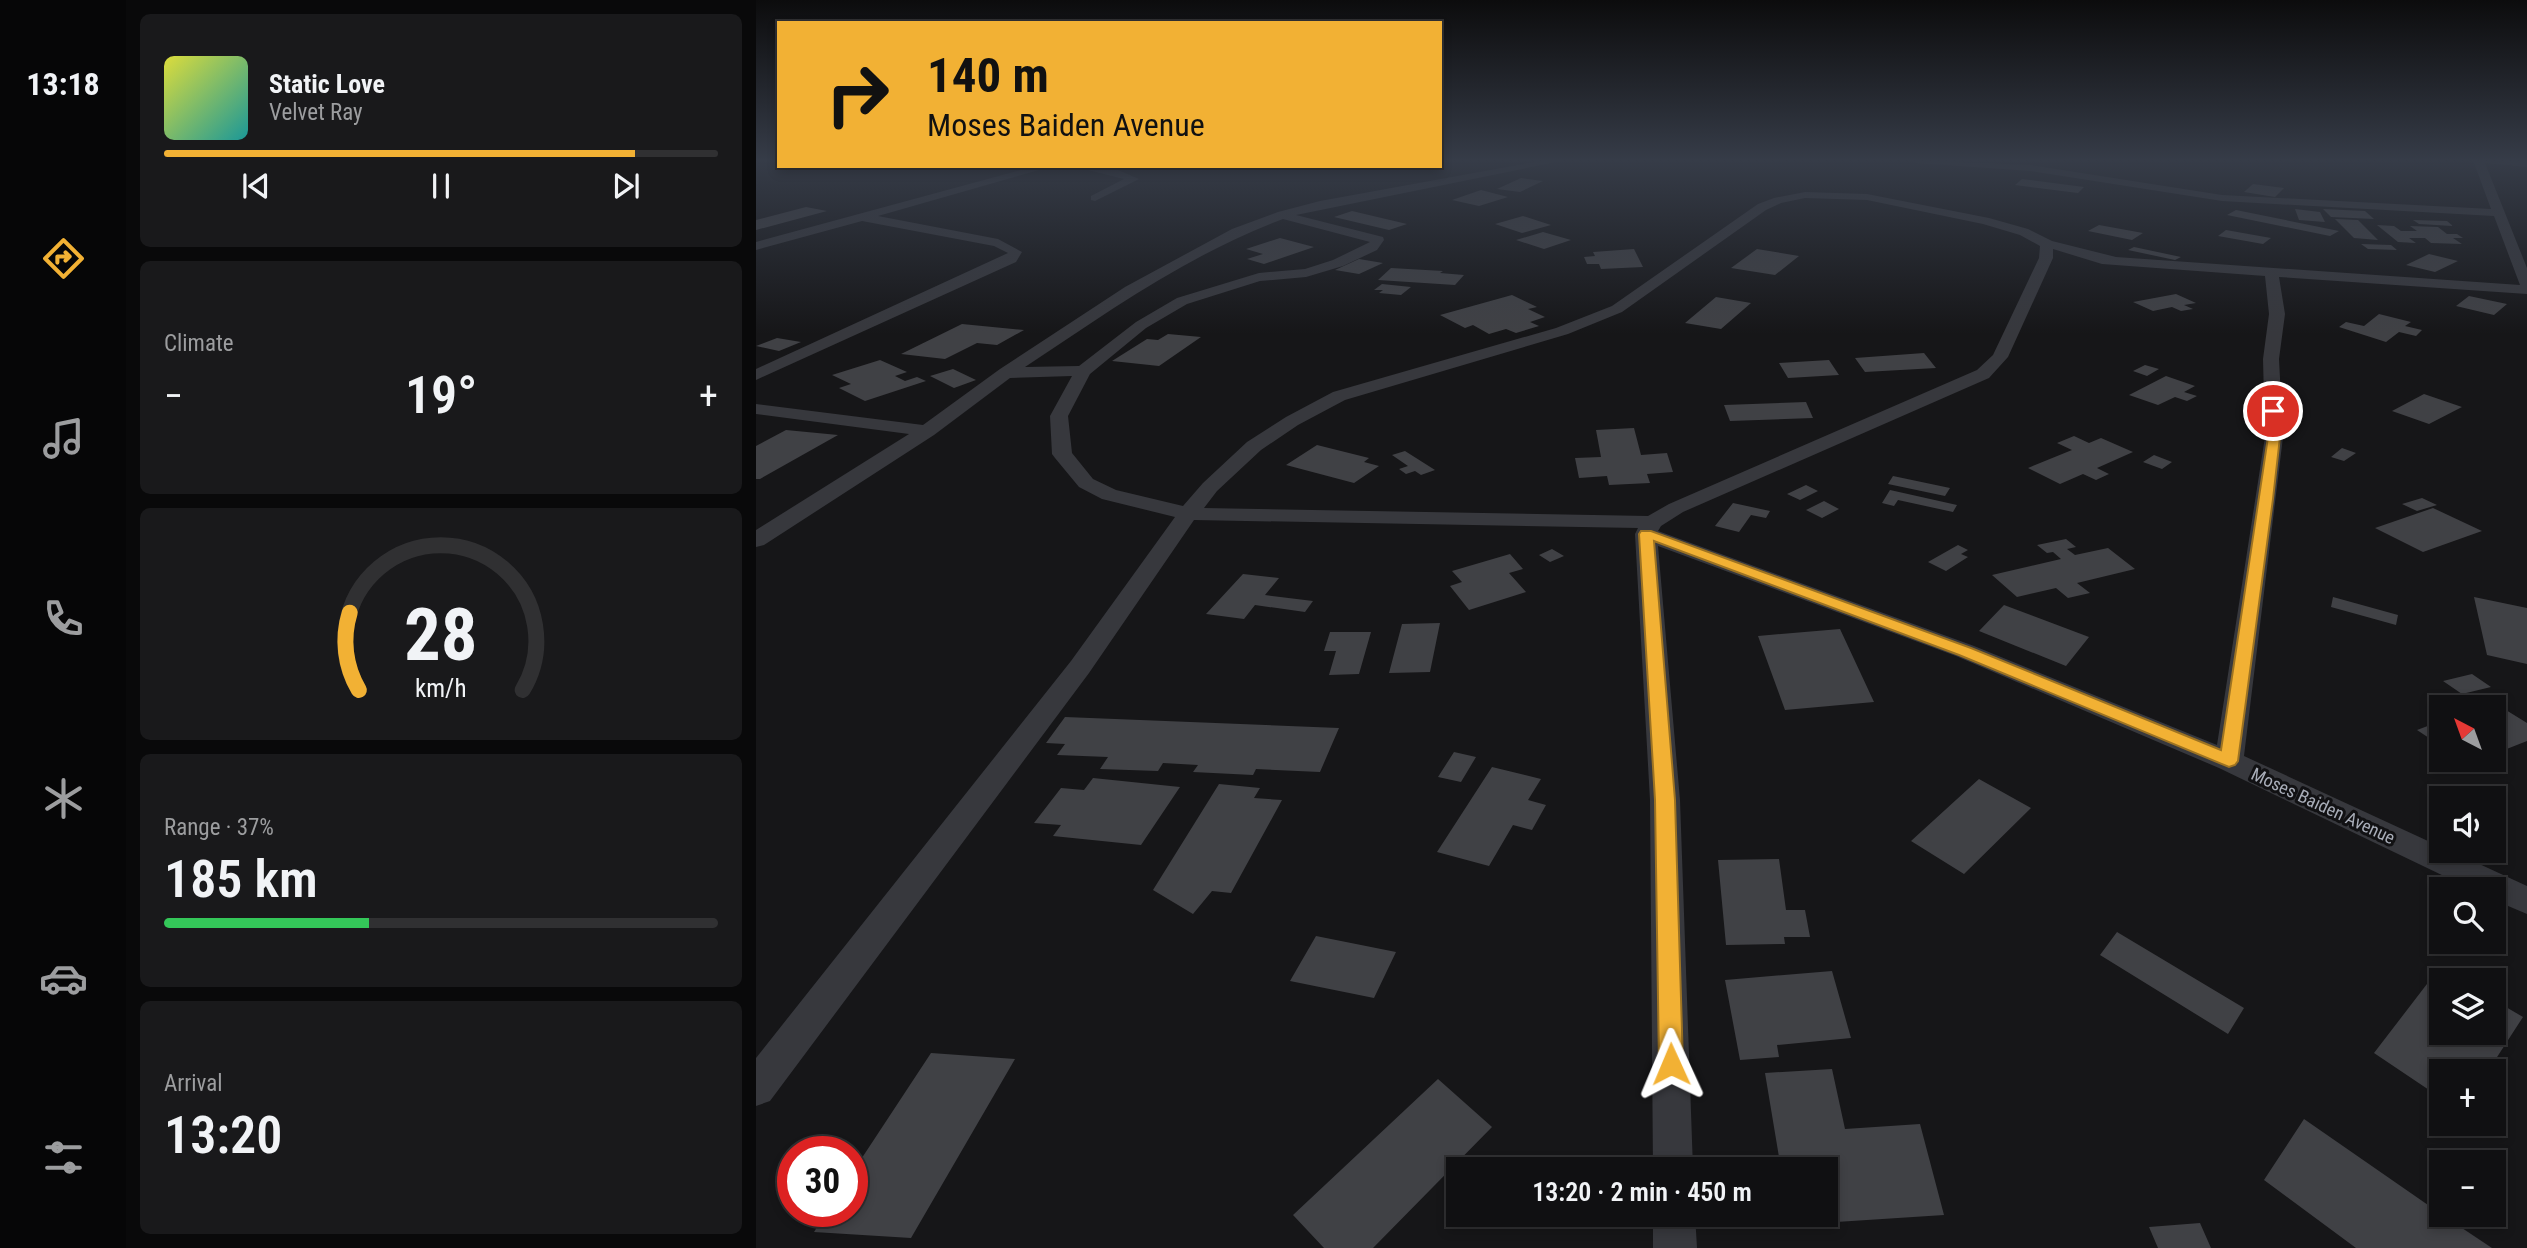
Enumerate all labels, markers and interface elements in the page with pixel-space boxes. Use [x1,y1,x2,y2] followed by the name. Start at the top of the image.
[927,47,1049,104] text: 140 m
[812,49,903,140] icon: right
[26,65,100,103] text: 13:18
[269,69,385,99] text: Static Love
[269,99,363,126] text: Velvet Ray
[927,106,1205,144] text: Moses Baiden Avenue
[237,167,275,205] icon: previous
[422,167,460,205] icon: pause
[607,167,645,205] icon: next
[39,234,88,283] icon: directions
[164,330,234,357] text: Climate
[405,365,477,426] text: 19°
[164,374,183,418] text: −
[699,374,718,418] text: +
[2243,381,2303,441] pin
[2254,392,2292,430] icon: arrive
[39,414,88,463] icon: music
[404,592,478,678] text: 28
[39,594,88,643] icon: phone
[415,674,467,703] text: km/h
[2429,695,2506,772] north arrow
[2429,695,2506,1227] map controls
[2248,763,2398,848] street label: Moses Baiden Avenue
[39,774,88,823] icon: climate
[2429,786,2506,863] button: sound
[164,814,274,841] text: Range · 37%
[164,849,318,910] text: 185 km
[2429,877,2506,954] button: search
[39,954,88,1003] icon: car
[2429,968,2506,1045] button: layers
[1634,1027,1708,1101] position arrow
[2429,1059,2506,1136] button: +
[164,1070,223,1097] text: Arrival
[164,1105,282,1166] text: 13:20
[39,1133,88,1182] icon: filters
[777,1136,868,1227] speed limit sign: 30
[2429,1150,2506,1227] button: −
[1532,1177,1752,1207] text: 13:20 · 2 min · 450 m

